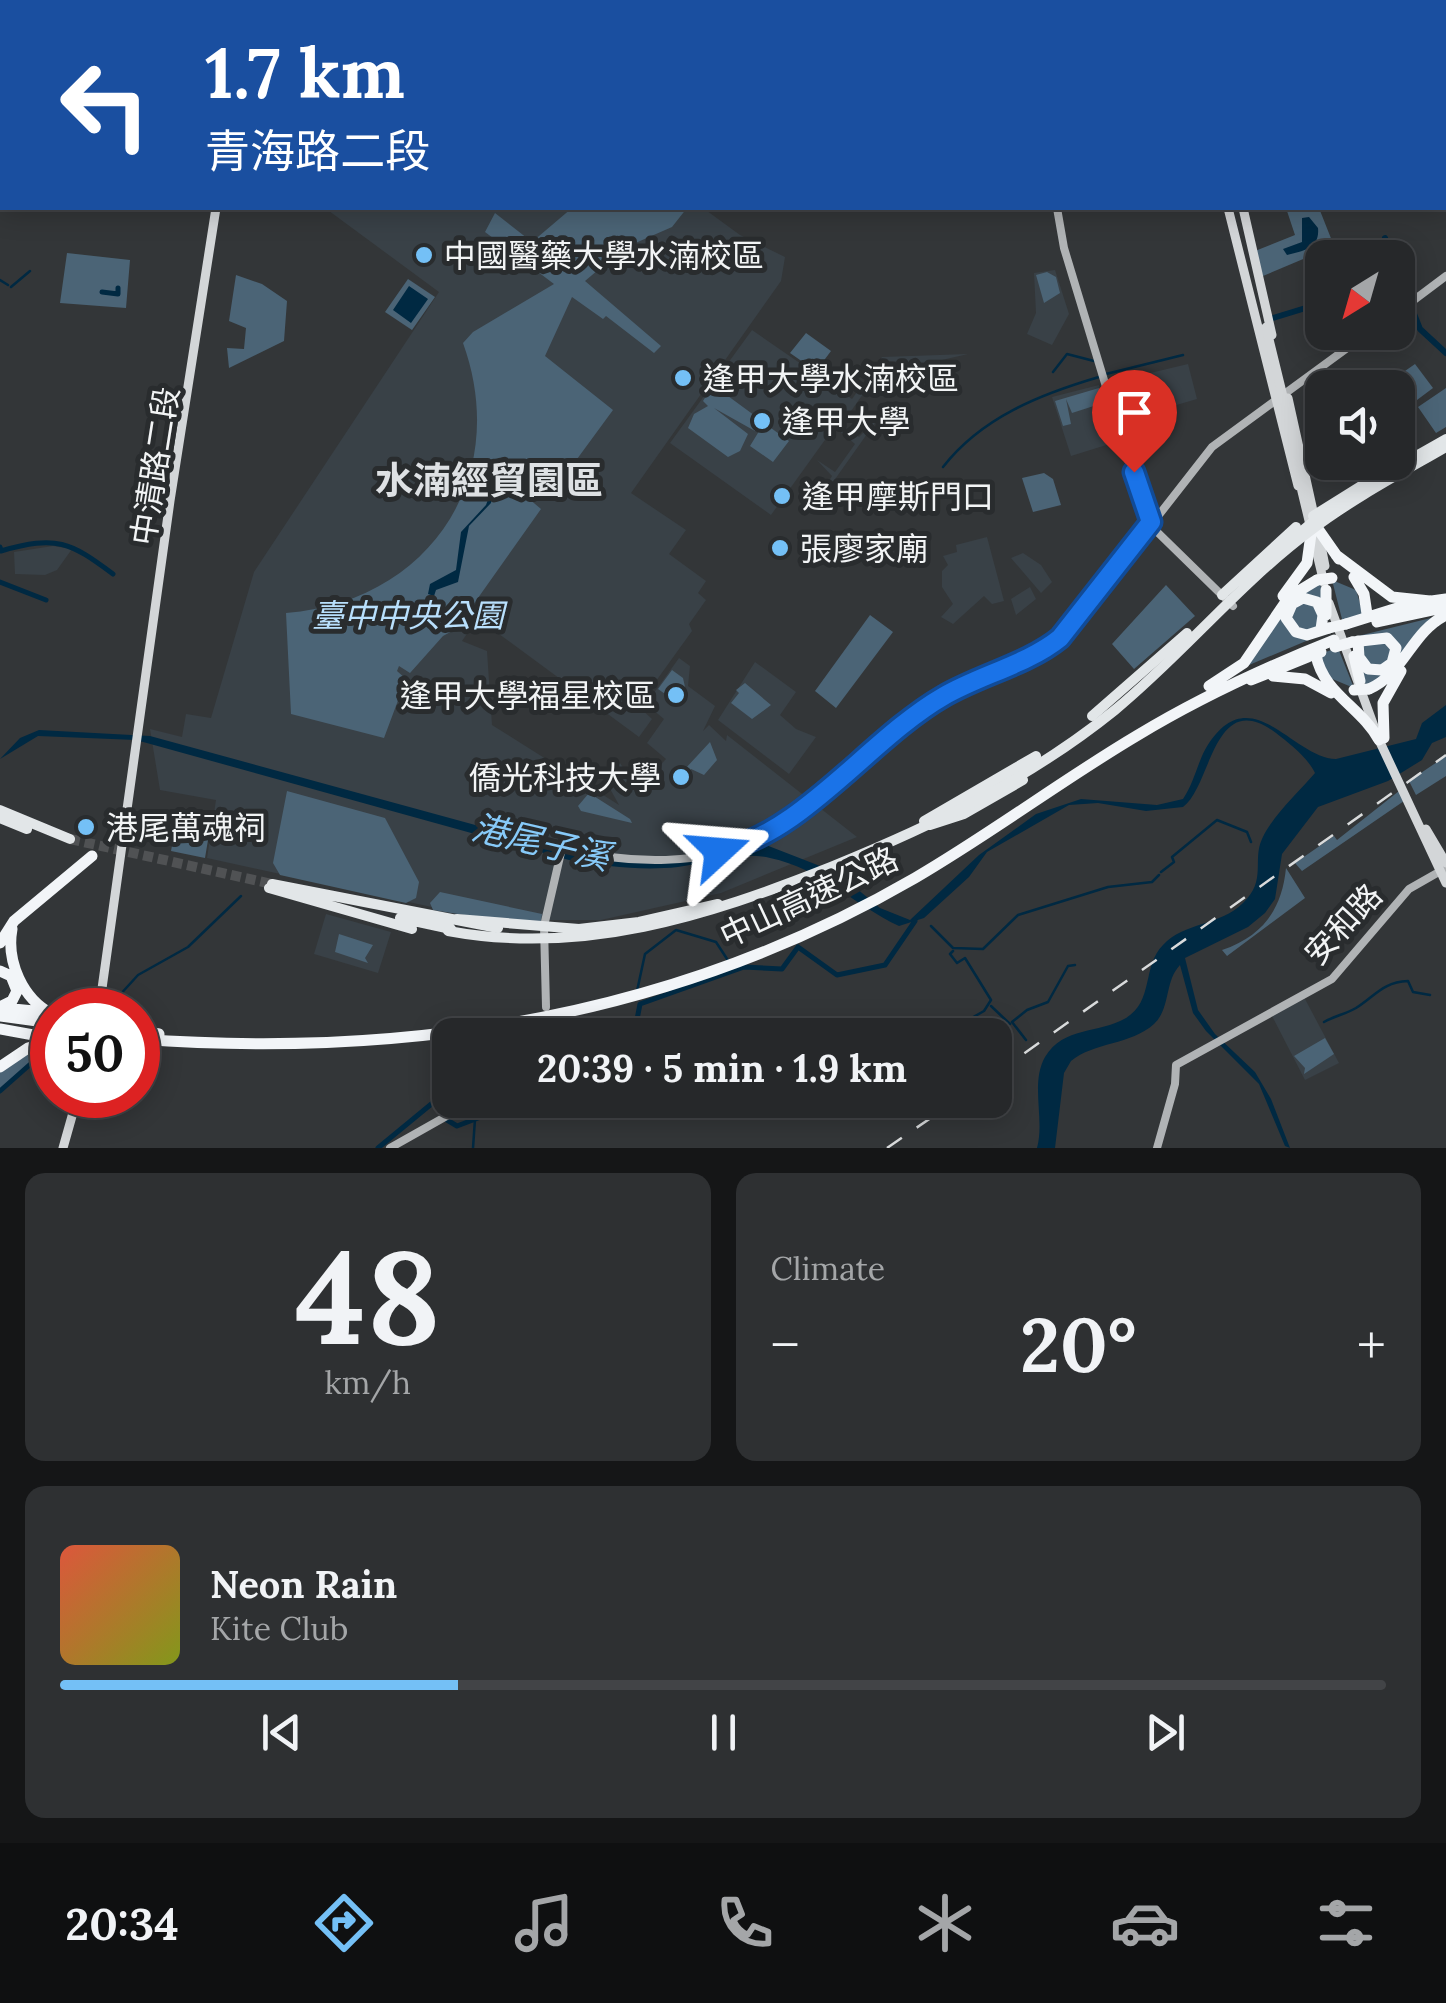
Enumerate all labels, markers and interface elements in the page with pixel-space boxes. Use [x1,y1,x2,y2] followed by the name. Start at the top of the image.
[205,28,405,117] text: 1.7 km
[40,40,170,170] icon: left
[205,122,430,179] text: 青海路二段
[444,235,764,276] place label: 中國醫藥大學水湳校區
[1305,240,1415,350] north arrow
[1305,240,1415,480] map controls
[413,244,435,266] marker: 中國醫藥大學水湳校區
[703,358,959,399] place label: 逢甲大學水湳校區
[672,367,694,389] marker: 逢甲大學水湳校區
[1092,370,1177,473] pin
[1305,370,1415,480] button: sound
[122,384,188,548] street label: 中清路二段
[1107,385,1162,440] icon: arrive
[782,401,910,442] place label: 逢甲大學
[751,410,773,432] marker: 逢甲大學
[375,456,603,504] district label: 水湳經貿園區
[802,476,994,517] place label: 逢甲摩斯門口
[771,485,793,507] marker: 逢甲摩斯門口
[800,528,928,569] place label: 張廖家廟
[769,537,791,559] marker: 張廖家廟
[312,595,508,636] park label: 臺中中央公園
[400,675,656,716] place label: 逢甲大學福星校區
[665,684,687,706] marker: 逢甲大學福星校區
[469,757,661,798] place label: 僑光科技大學
[670,766,692,788] marker: 僑光科技大學
[667,799,771,903] position arrow
[468,804,619,881] water label: 港尾子溪
[106,807,266,848] place label: 港尾萬魂祠
[75,816,97,838] marker: 港尾萬魂祠
[713,838,905,956] street label: 中山高速公路
[1295,875,1391,973] street label: 安和路
[30,988,160,1118] speed limit sign: 50
[537,1044,907,1092] text: 20:39 · 5 min · 1.9 km
[295,1213,440,1380] text: 48
[771,1248,885,1289] text: Climate
[1020,1297,1136,1393] text: 20°
[771,1310,800,1380] text: −
[1357,1310,1386,1380] text: +
[325,1362,411,1403] text: km/h
[210,1560,397,1608] text: Neon Rain
[210,1608,348,1649] text: Kite Club
[254,1705,309,1760] icon: previous
[696,1705,751,1760] icon: pause
[1138,1705,1193,1760] icon: next
[309,1888,379,1958] icon: directions
[509,1888,579,1958] icon: music
[710,1888,780,1958] icon: phone
[910,1888,980,1958] icon: climate
[1110,1888,1180,1958] icon: car
[1311,1888,1381,1958] icon: filters
[65,1895,179,1952] text: 20:34

